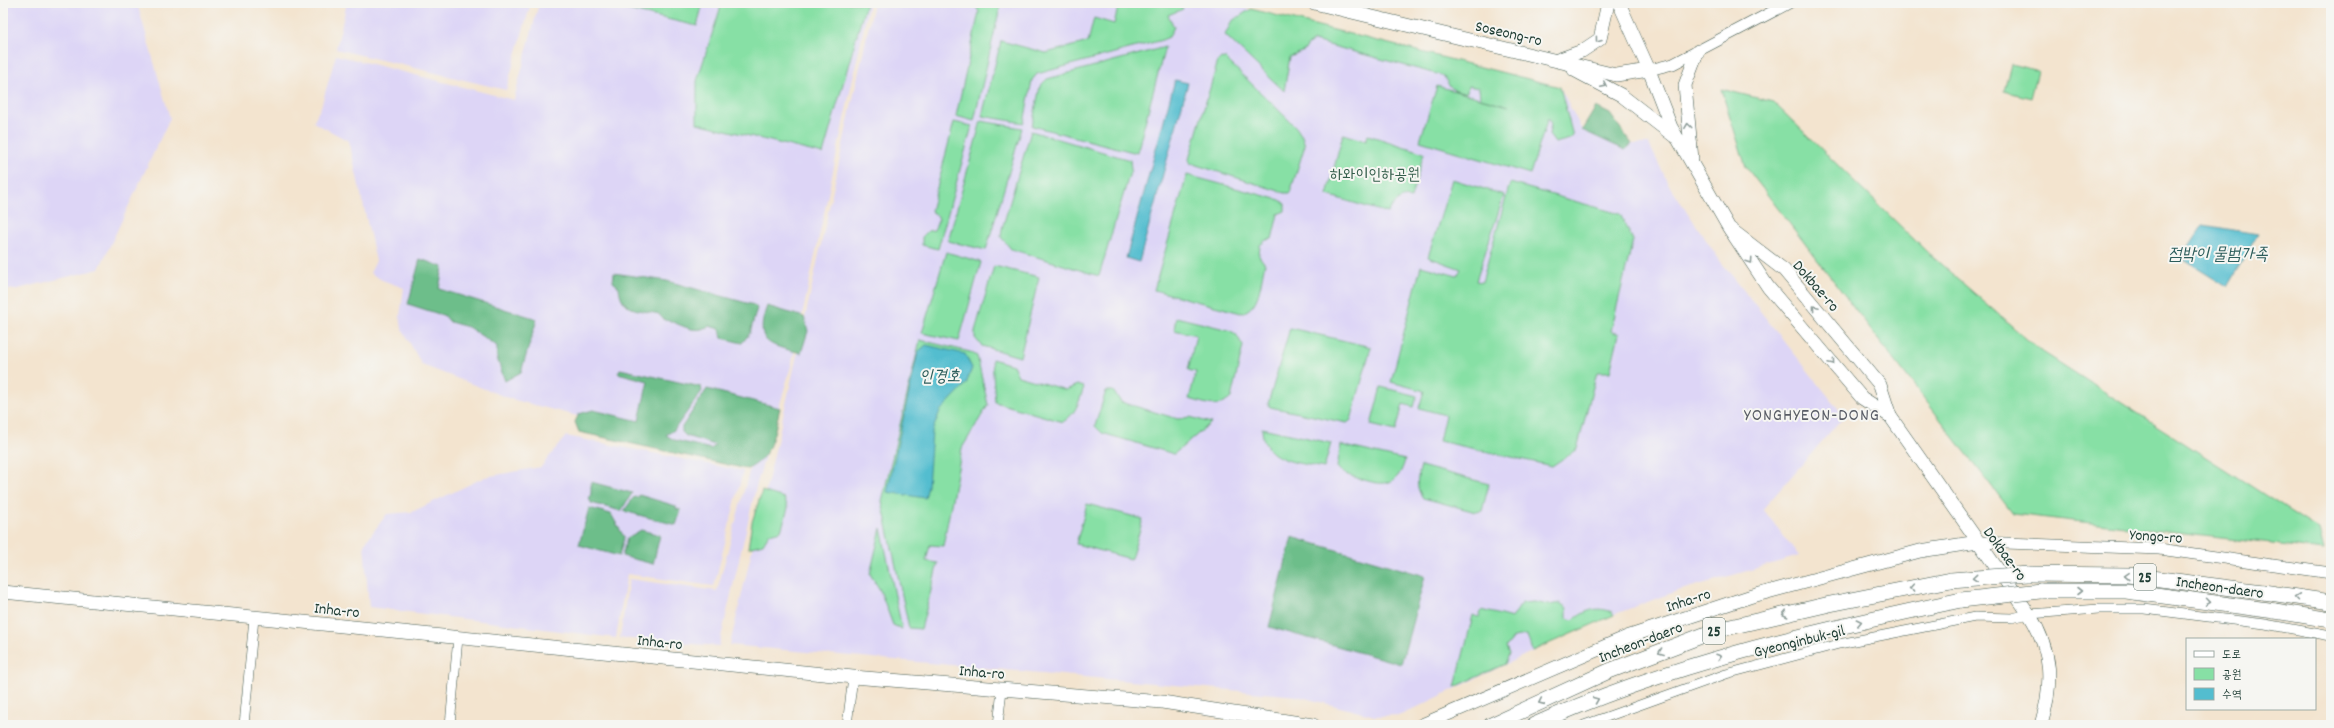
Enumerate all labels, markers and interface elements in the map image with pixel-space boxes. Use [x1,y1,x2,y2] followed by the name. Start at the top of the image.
[1473,16,1544,53] street label: Soseong-ro
[1596,35,1603,42] one-way arrow
[1600,80,1607,88] one-way arrow
[1684,123,1693,129] one-way arrow
[1330,164,1420,187] park label: 하와이인하공원
[2168,244,2268,268] water label: 점박이 물범가족
[1746,256,1753,263] one-way arrow
[1786,256,1844,318] street label: Dokbae-ro
[1813,305,1820,312] one-way arrow
[1827,357,1834,364] one-way arrow
[919,366,961,390] water label: 인경호
[1744,404,1880,429] district label: YONGHYEON-DONG
[1976,523,2031,586] street label: Dokbae-ro
[2129,524,2183,551] street label: Yongo-ro
[2134,564,2156,590] road number: 25
[2124,571,2130,580] one-way arrow
[2174,571,2265,606] street label: Incheon-daero
[1972,574,1978,583] one-way arrow
[1663,583,1714,619] street label: Inha-ro
[1909,583,1916,591] one-way arrow
[2076,587,2082,595] one-way arrow
[2294,593,2300,602] one-way arrow
[2205,597,2211,606] one-way arrow
[313,598,361,625] street label: Inha-ro
[1782,610,1788,618] one-way arrow
[1596,617,1686,670] street label: Incheon-daero
[1703,618,1725,644] road number: 25
[1855,618,1862,626] one-way arrow
[1752,620,1848,665] street label: Gyeonginbuk-gil
[636,630,684,657] street label: Inha-ro
[2186,638,2316,710] legend
[1658,647,1665,655] one-way arrow
[2222,647,2241,664] text: 도로
[1715,653,1722,661] one-way arrow
[958,660,1006,687] street label: Inha-ro
[2222,667,2241,684] text: 공원
[2222,687,2242,704] text: 수역
[1538,697,1546,705] one-way arrow
[1592,697,1600,705] one-way arrow

